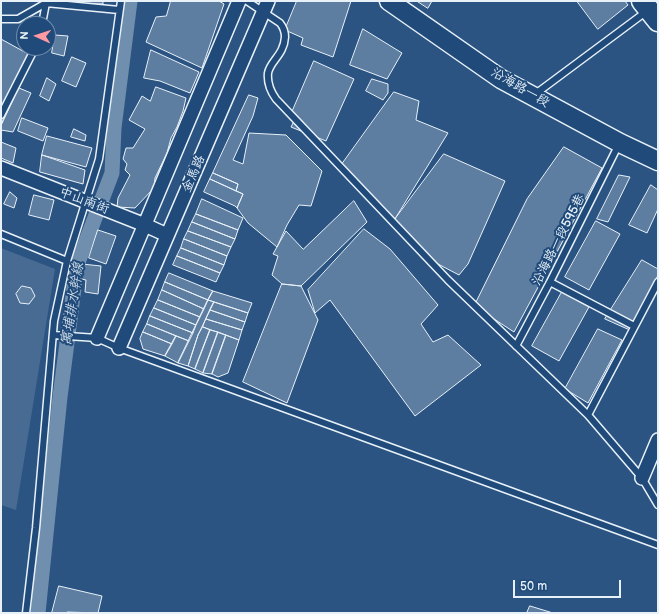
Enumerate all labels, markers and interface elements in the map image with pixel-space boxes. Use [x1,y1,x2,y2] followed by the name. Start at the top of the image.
[16,16,56,56] north arrow
[18,31,31,40] text: N
[488,65,552,111] street label: 沿海路一段
[179,153,209,195] street label: 金馬路
[57,184,111,218] street label: 中山南街
[529,192,589,288] street label: 沿海路一段595巷
[58,261,88,347] water label: 寓埔排水幹線
[515,572,623,598] scale bar
[520,579,547,594] text: 50 m

